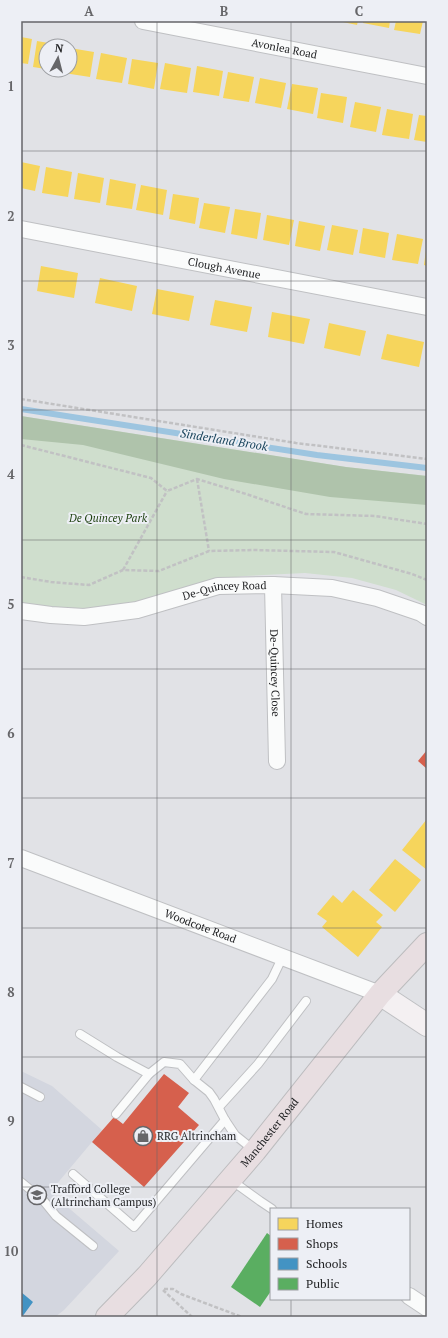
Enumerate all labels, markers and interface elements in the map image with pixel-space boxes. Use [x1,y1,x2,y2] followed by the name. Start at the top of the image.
[84,2,94,20] text: A
[220,2,228,20] text: B
[355,2,363,20] text: C
[250,35,318,62] street label: Avonlea Road
[38,38,78,78] north arrow
[54,41,65,56] text: N
[7,77,15,95] text: 1
[7,207,15,225] text: 2
[187,254,262,282] street label: Clough Avenue
[7,336,15,354] text: 3
[179,425,269,454] water label: Sinderland Brook
[7,465,15,483] text: 4
[68,511,148,525] park label: De Quincey Park
[181,578,267,603] street label: De-Quincey Road
[7,595,15,613] text: 5
[267,629,283,717] street label: De-Quincey Close
[7,724,15,742] text: 6
[7,854,15,872] text: 7
[163,906,238,946] street label: Woodcote Road
[7,983,15,1001] text: 8
[237,1095,302,1170] street label: Manchester Road
[7,1112,15,1130] text: 9
[132,1125,154,1147] shop icon: RRG Altrincham
[157,1129,237,1143] place label: RRG Altrincham
[51,1182,156,1209] place label: Trafford College (Altrincham Campus)
[26,1184,48,1206] school or university icon: Trafford College (Altrincham Campus)
[270,1208,410,1300] legend
[306,1216,343,1231] text: Homes
[306,1236,338,1251] text: Shops
[4,1242,19,1260] text: 10
[306,1256,347,1271] text: Schools
[306,1276,340,1291] text: Public

